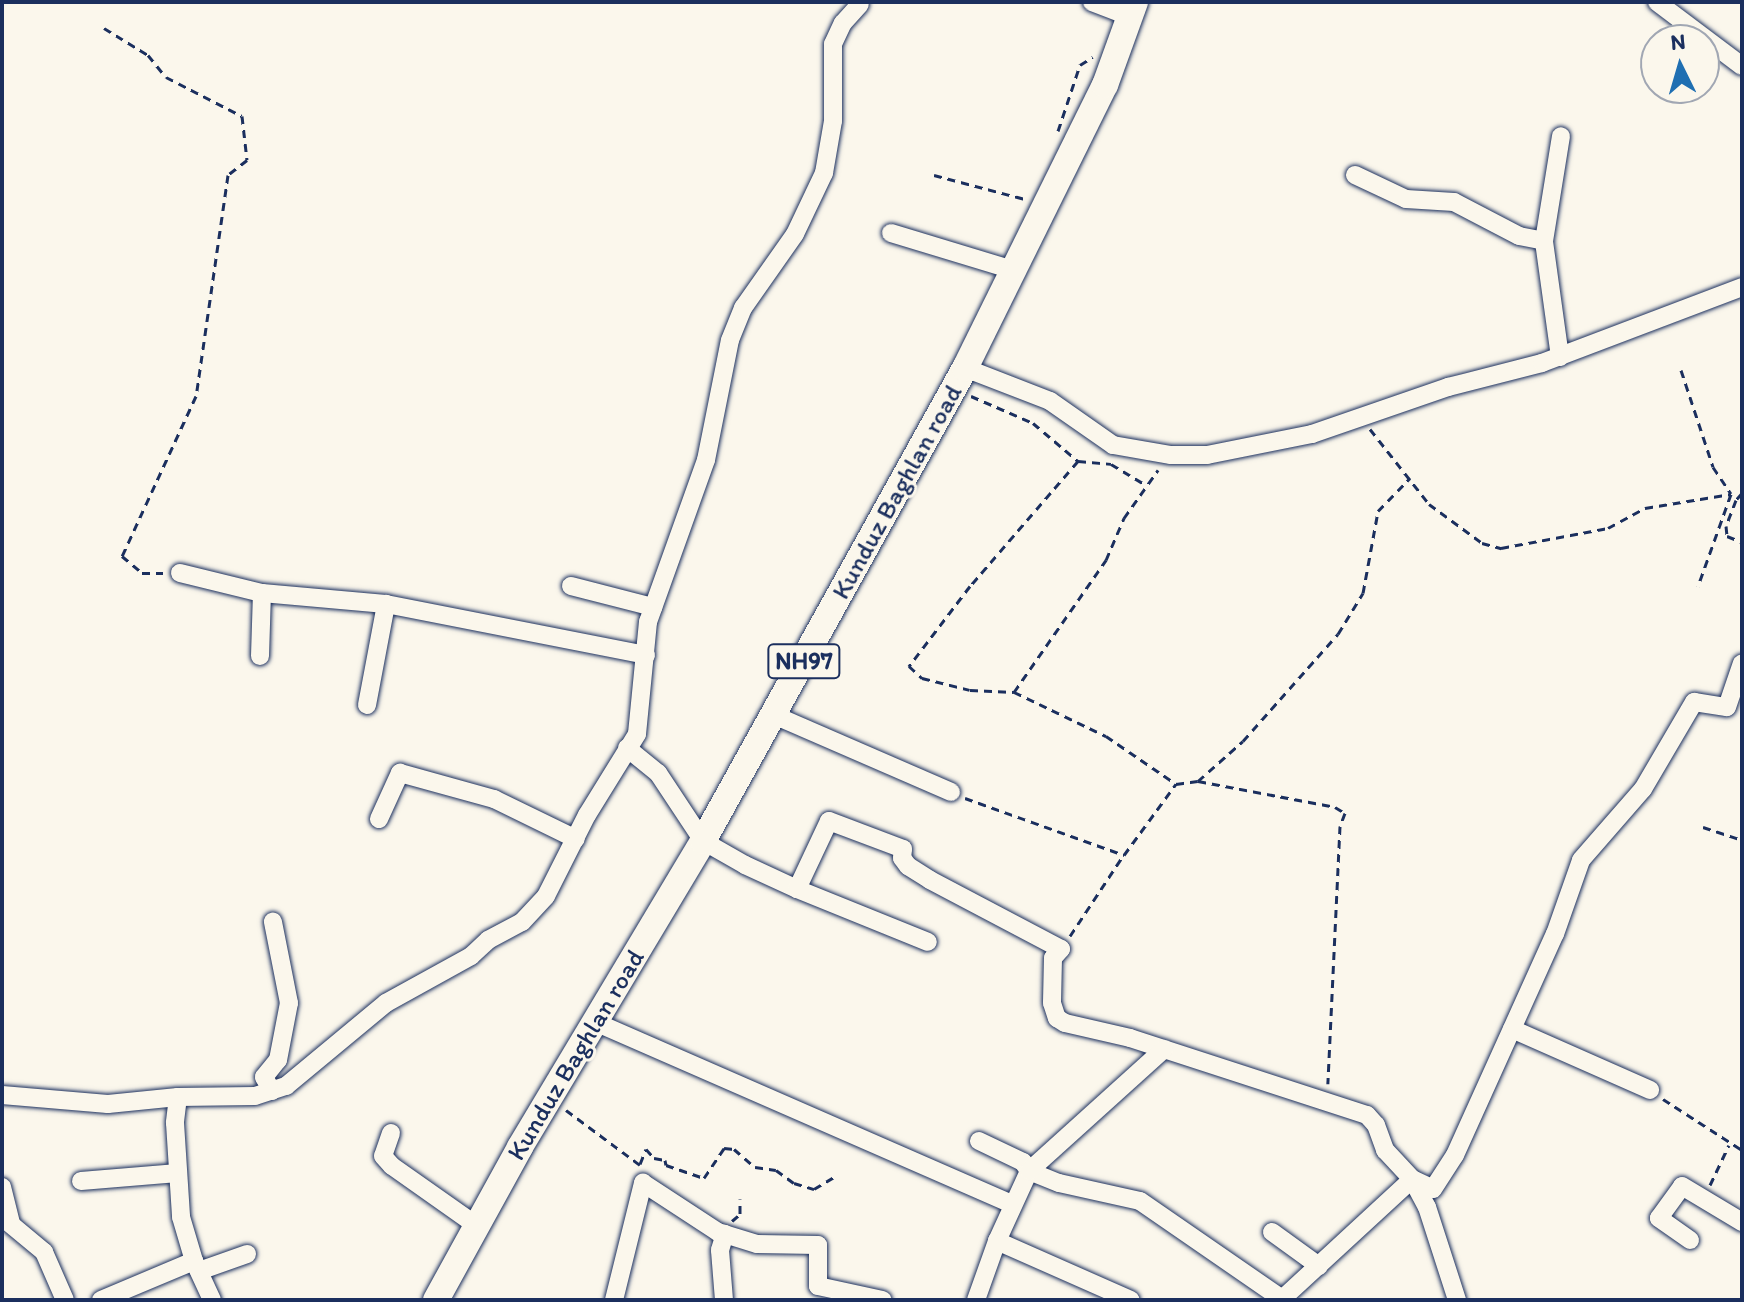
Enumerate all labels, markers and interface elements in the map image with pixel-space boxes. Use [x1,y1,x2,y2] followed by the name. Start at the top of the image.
[1640,24,1720,104] north arrow
[1669,27,1687,56] text: N
[825,380,969,604] street label: Kunduz Baghlan road
[766,641,842,681] road number: NH97
[501,944,651,1166] street label: Kunduz Baghlan road

